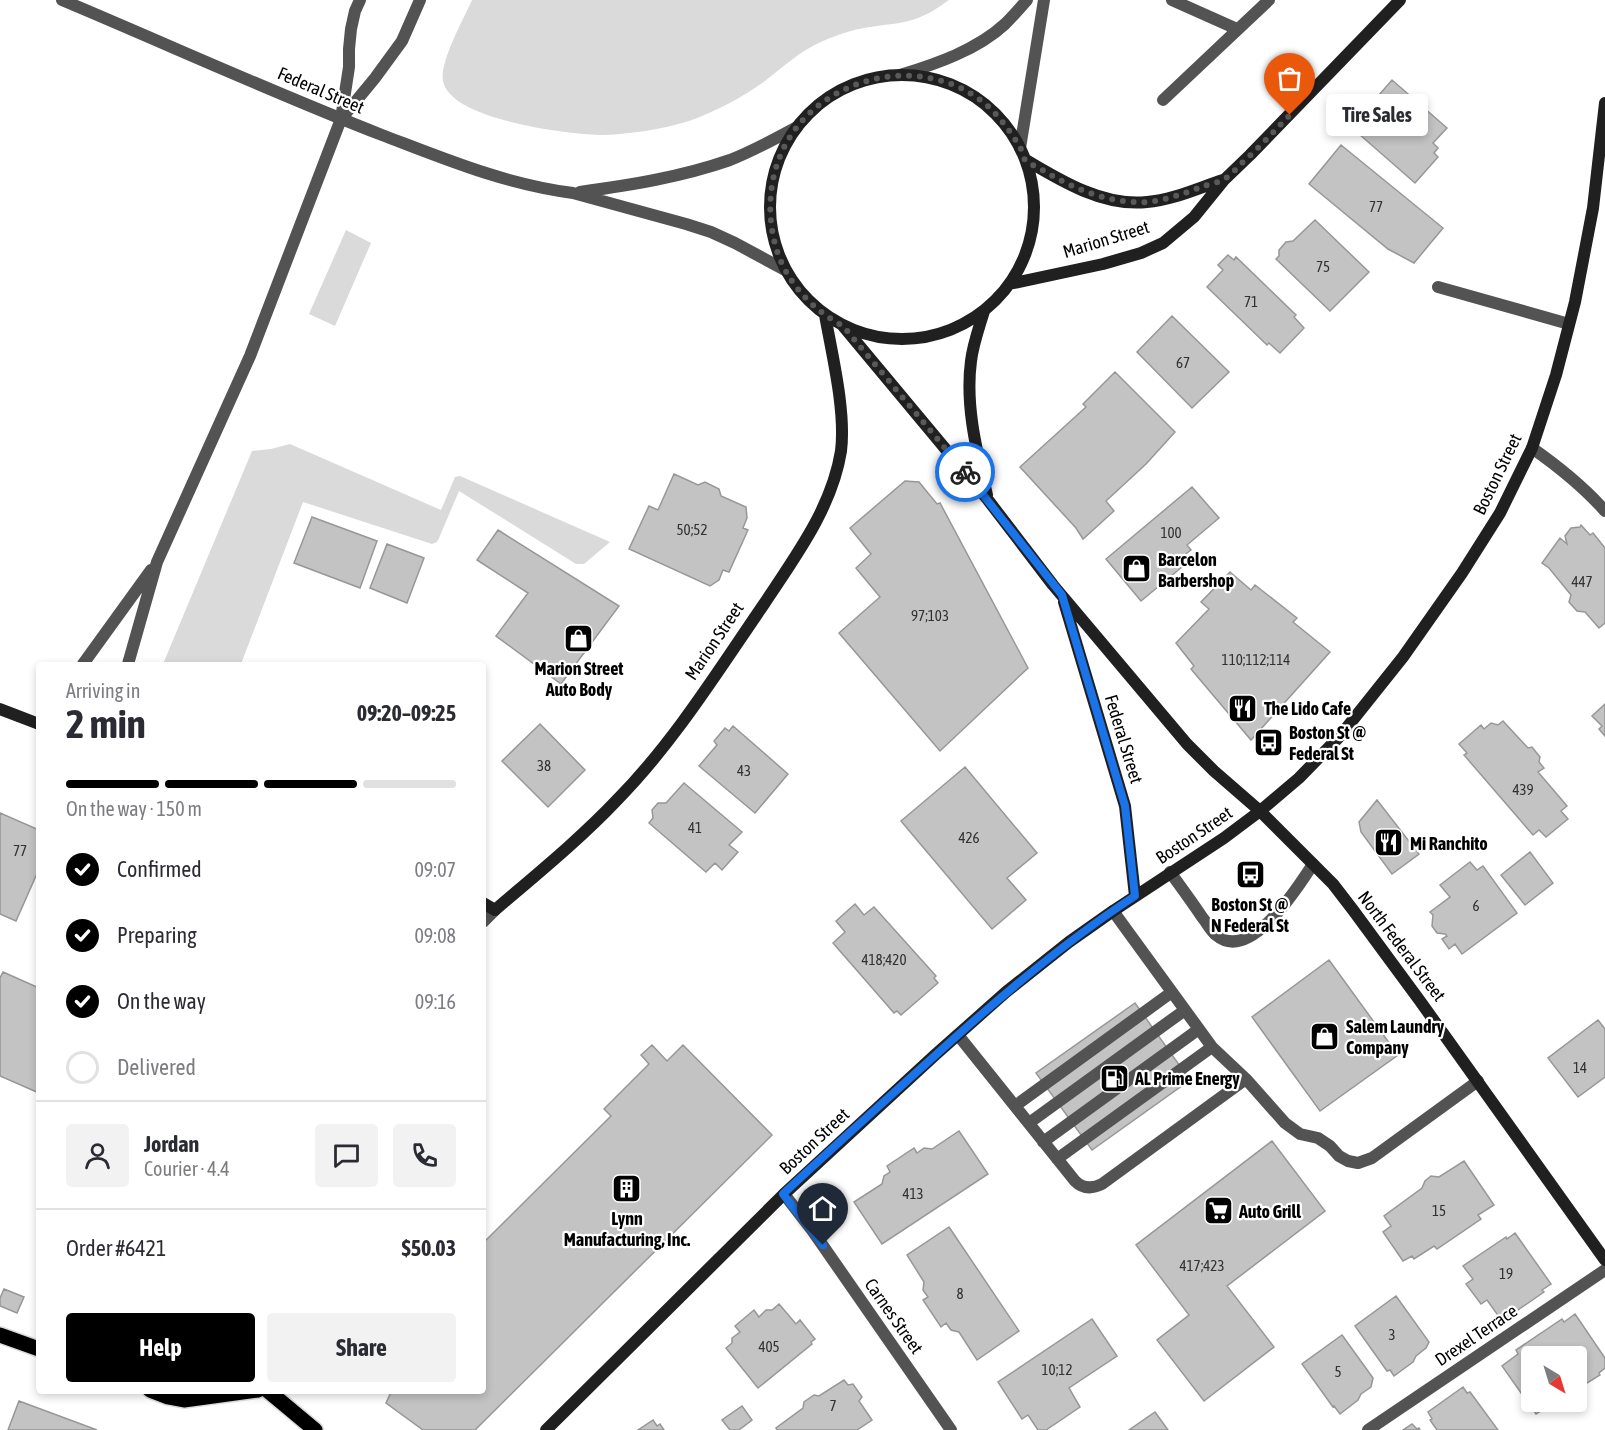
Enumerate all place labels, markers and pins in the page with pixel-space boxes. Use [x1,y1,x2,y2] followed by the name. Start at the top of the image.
[1264,53,1315,115] pin
[1326,94,1428,136] callout: Tire Sales
[1158,549,1234,591] place label: Barcelon Barbershop
[1121,553,1153,585] shop icon: Barcelon Barbershop
[563,623,595,655] shop icon: Marion Street Auto Body
[534,658,624,700] place label: Marion Street Auto Body
[1227,692,1259,724] restaurant icon: The Lido Cafe
[1264,698,1351,719] place label: The Lido Cafe
[1289,722,1366,764] place label: Boston St @ Federal St
[1252,726,1284,758] bus stop icon: Boston St @ Federal St
[1373,827,1405,859] restaurant icon: Mi Ranchito
[1410,833,1488,854] place label: Mi Ranchito
[1234,859,1266,891] bus stop icon: Boston St @ N Federal St
[1211,894,1290,936] place label: Boston St @ N Federal St
[1346,1016,1445,1058] place label: Salem Laundry Company
[1309,1020,1341,1052] shop icon: Salem Laundry Company
[1098,1062,1130,1094] fuel station icon: AL Prime Energy
[1134,1068,1240,1089] place label: AL Prime Energy
[611,1173,643,1205] building icon: Lynn Manufacturing, Inc.
[797,1183,848,1245] pin
[1202,1195,1234,1227] supermarket icon: Auto Grill
[1238,1201,1301,1222] place label: Auto Grill
[564,1208,690,1250] place label: Lynn Manufacturing, Inc.

